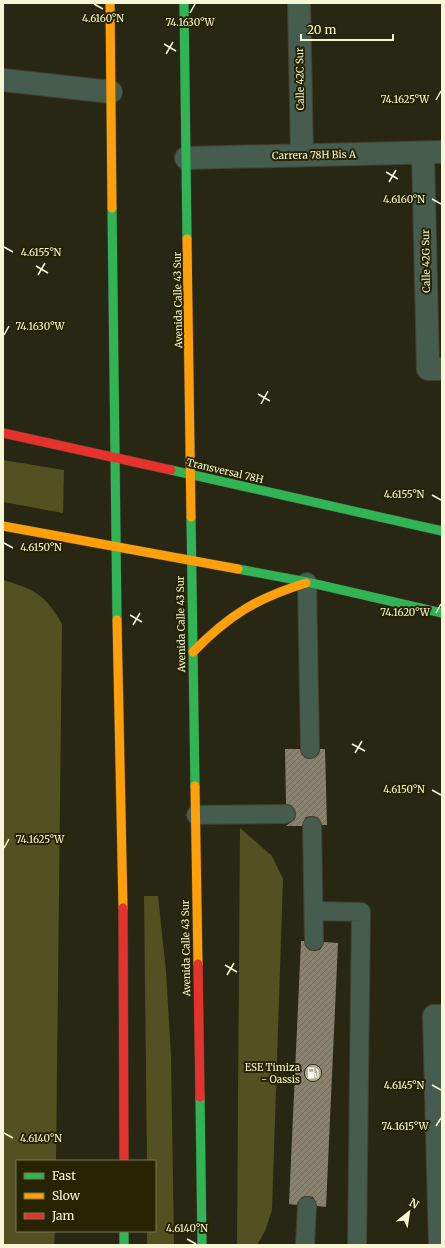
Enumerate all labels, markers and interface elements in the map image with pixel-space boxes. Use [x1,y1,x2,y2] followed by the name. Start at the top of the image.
[82,12,124,25] text: 4.6160°N
[165,16,216,29] text: 74.1630°W
[301,16,393,42] scale bar
[307,22,336,37] text: 20 m
[293,47,307,111] street label: Calle 42C Sur
[381,93,430,106] text: 74.1625°W
[272,148,357,162] street label: Carrera 78H Bis A
[383,193,425,206] text: 4.6160°N
[419,229,433,293] street label: Calle 42G Sur
[21,246,62,259] text: 4.6155°N
[171,251,185,349] street label: Avenida Calle 43 Sur
[15,320,66,333] text: 74.1630°W
[185,456,265,486] street label: Transversal 78H
[384,488,425,501] text: 4.6155°N
[20,541,62,554] text: 4.6150°N
[174,575,188,673] street label: Avenida Calle 43 Sur
[380,606,431,619] text: 74.1620°W
[383,783,425,796] text: 4.6150°N
[16,833,65,846] text: 74.1625°W
[179,899,193,997] street label: Avenida Calle 43 Sur
[245,1061,301,1086] place label: ESE Timiza - Oassis
[303,1063,323,1083] fuel station icon: ESE Timiza - Oassis
[384,1079,424,1092] text: 4.6145°N
[382,1120,429,1133] text: 74.1615°W
[20,1132,62,1145] text: 4.6140°N
[16,1160,156,1232] legend
[52,1168,76,1183] text: Fast
[52,1188,81,1203] text: Slow
[389,1192,429,1232] north arrow
[407,1195,422,1212] text: N
[51,1208,75,1223] text: Jam
[166,1222,208,1235] text: 4.6140°N

